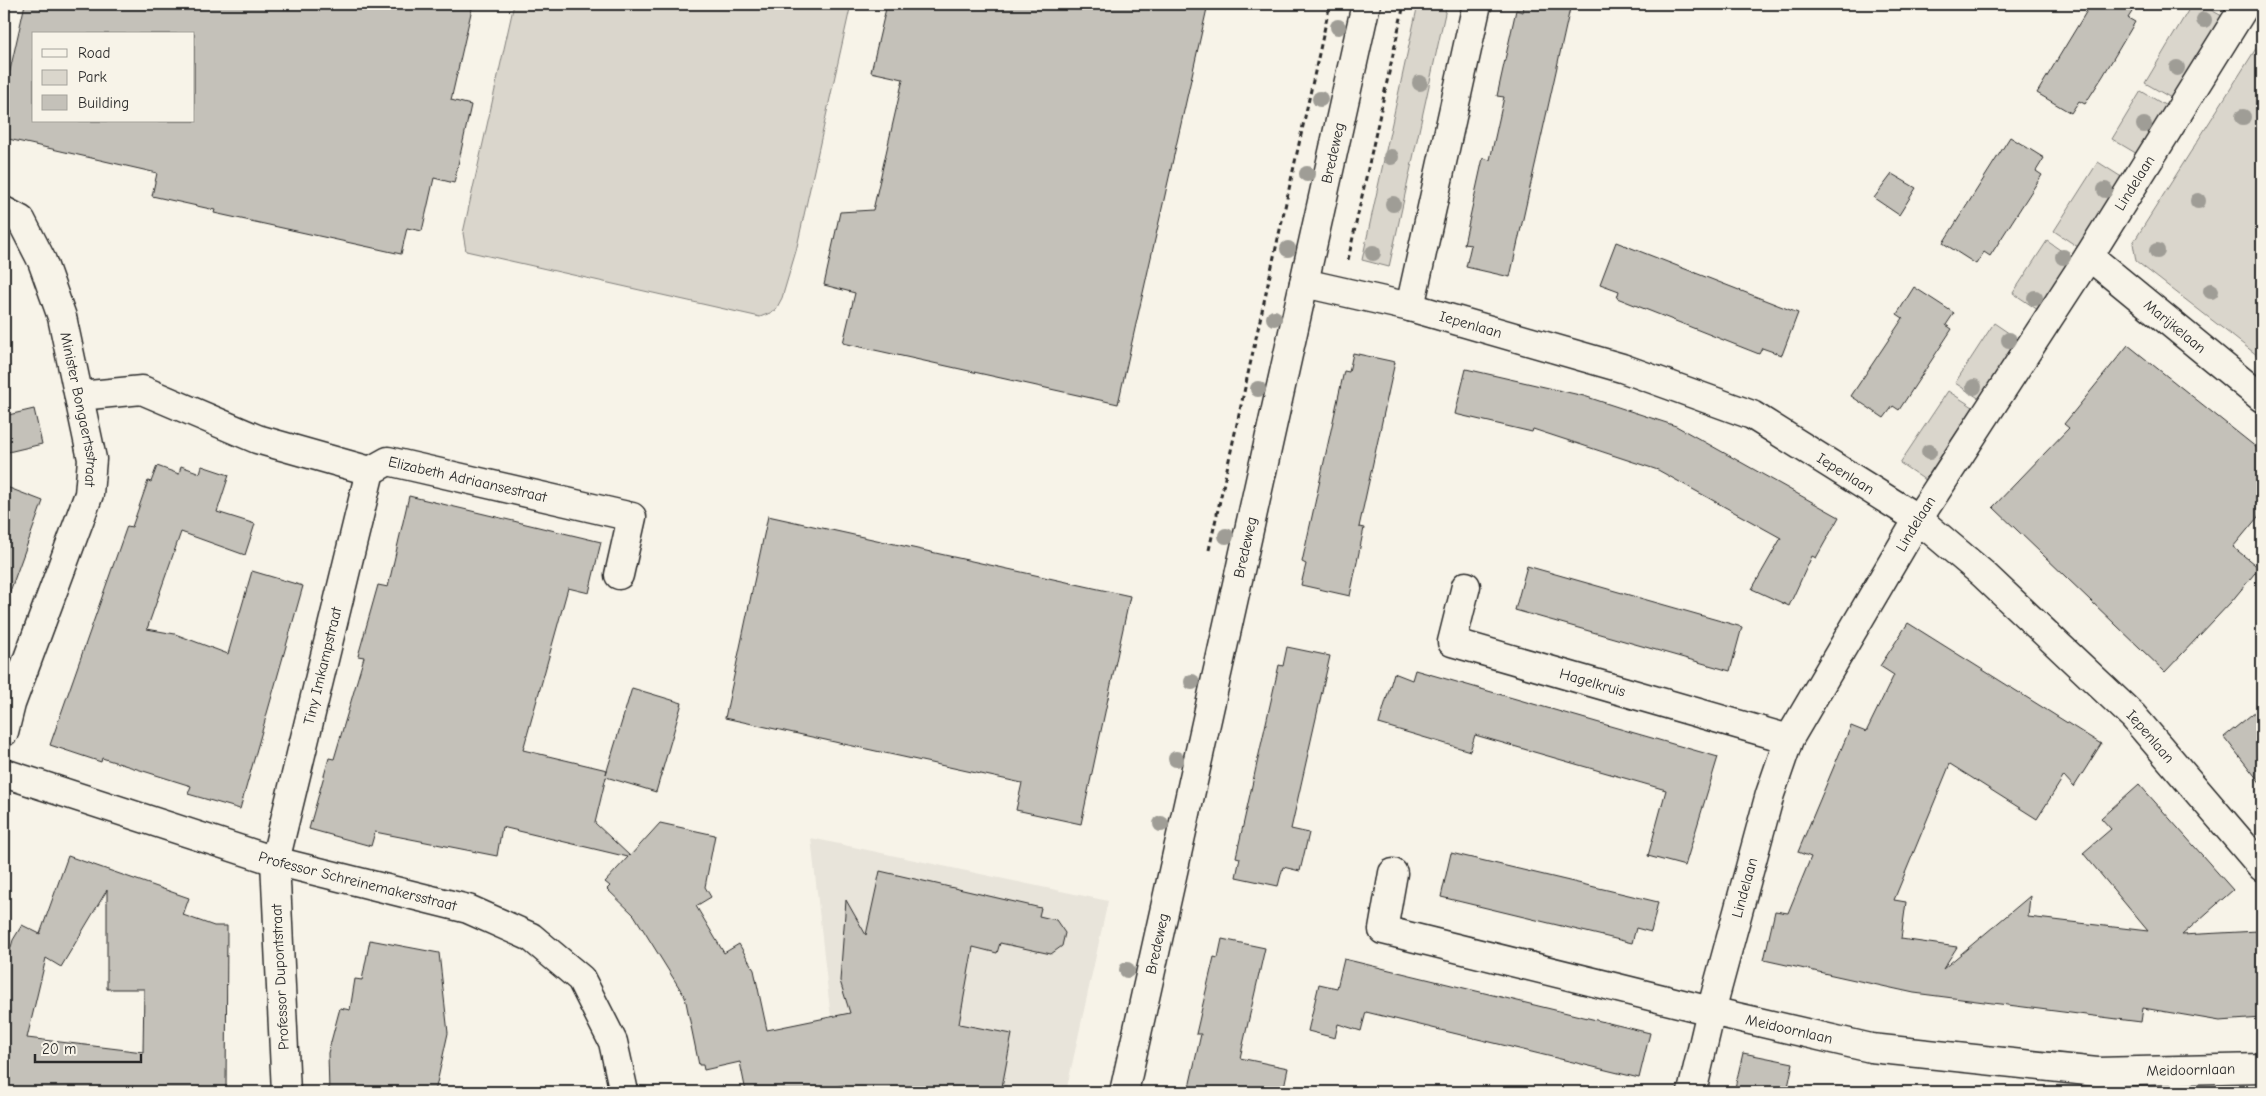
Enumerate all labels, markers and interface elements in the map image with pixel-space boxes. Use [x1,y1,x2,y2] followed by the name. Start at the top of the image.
[32,32,195,122] legend
[78,44,110,62] text: Road
[78,68,107,86] text: Park
[78,94,129,112] text: Building
[1317,121,1348,185] street label: Bredeweg
[2111,152,2158,214] street label: Lindelaan
[2140,296,2209,357] street label: Marijkelaan
[1437,307,1504,342] street label: Iepenlaan
[56,330,101,488] street label: Minister Bongaertsstraat
[1814,449,1878,498] street label: Iepenlaan
[387,452,549,506] street label: Elizabeth Adriaansestraat
[1892,493,1939,555] street label: Lindelaan
[1230,515,1261,580] street label: Bredeweg
[299,605,346,727] street label: Tiny Imkampstraat
[1557,664,1628,701] street label: Hagelkruis
[2123,706,2178,767] street label: Iepenlaan
[256,847,459,915] street label: Professor Schreinemakersstraat
[1728,856,1761,920] street label: Lindelaan
[267,903,293,1051] street label: Professor Dupontstraat
[1141,911,1173,976] street label: Bredeweg
[1744,1010,1834,1048] street label: Meidoornlaan
[35,1031,141,1063] scale bar
[42,1040,76,1058] text: 20 m
[2146,1060,2235,1080] street label: Meidoornlaan

